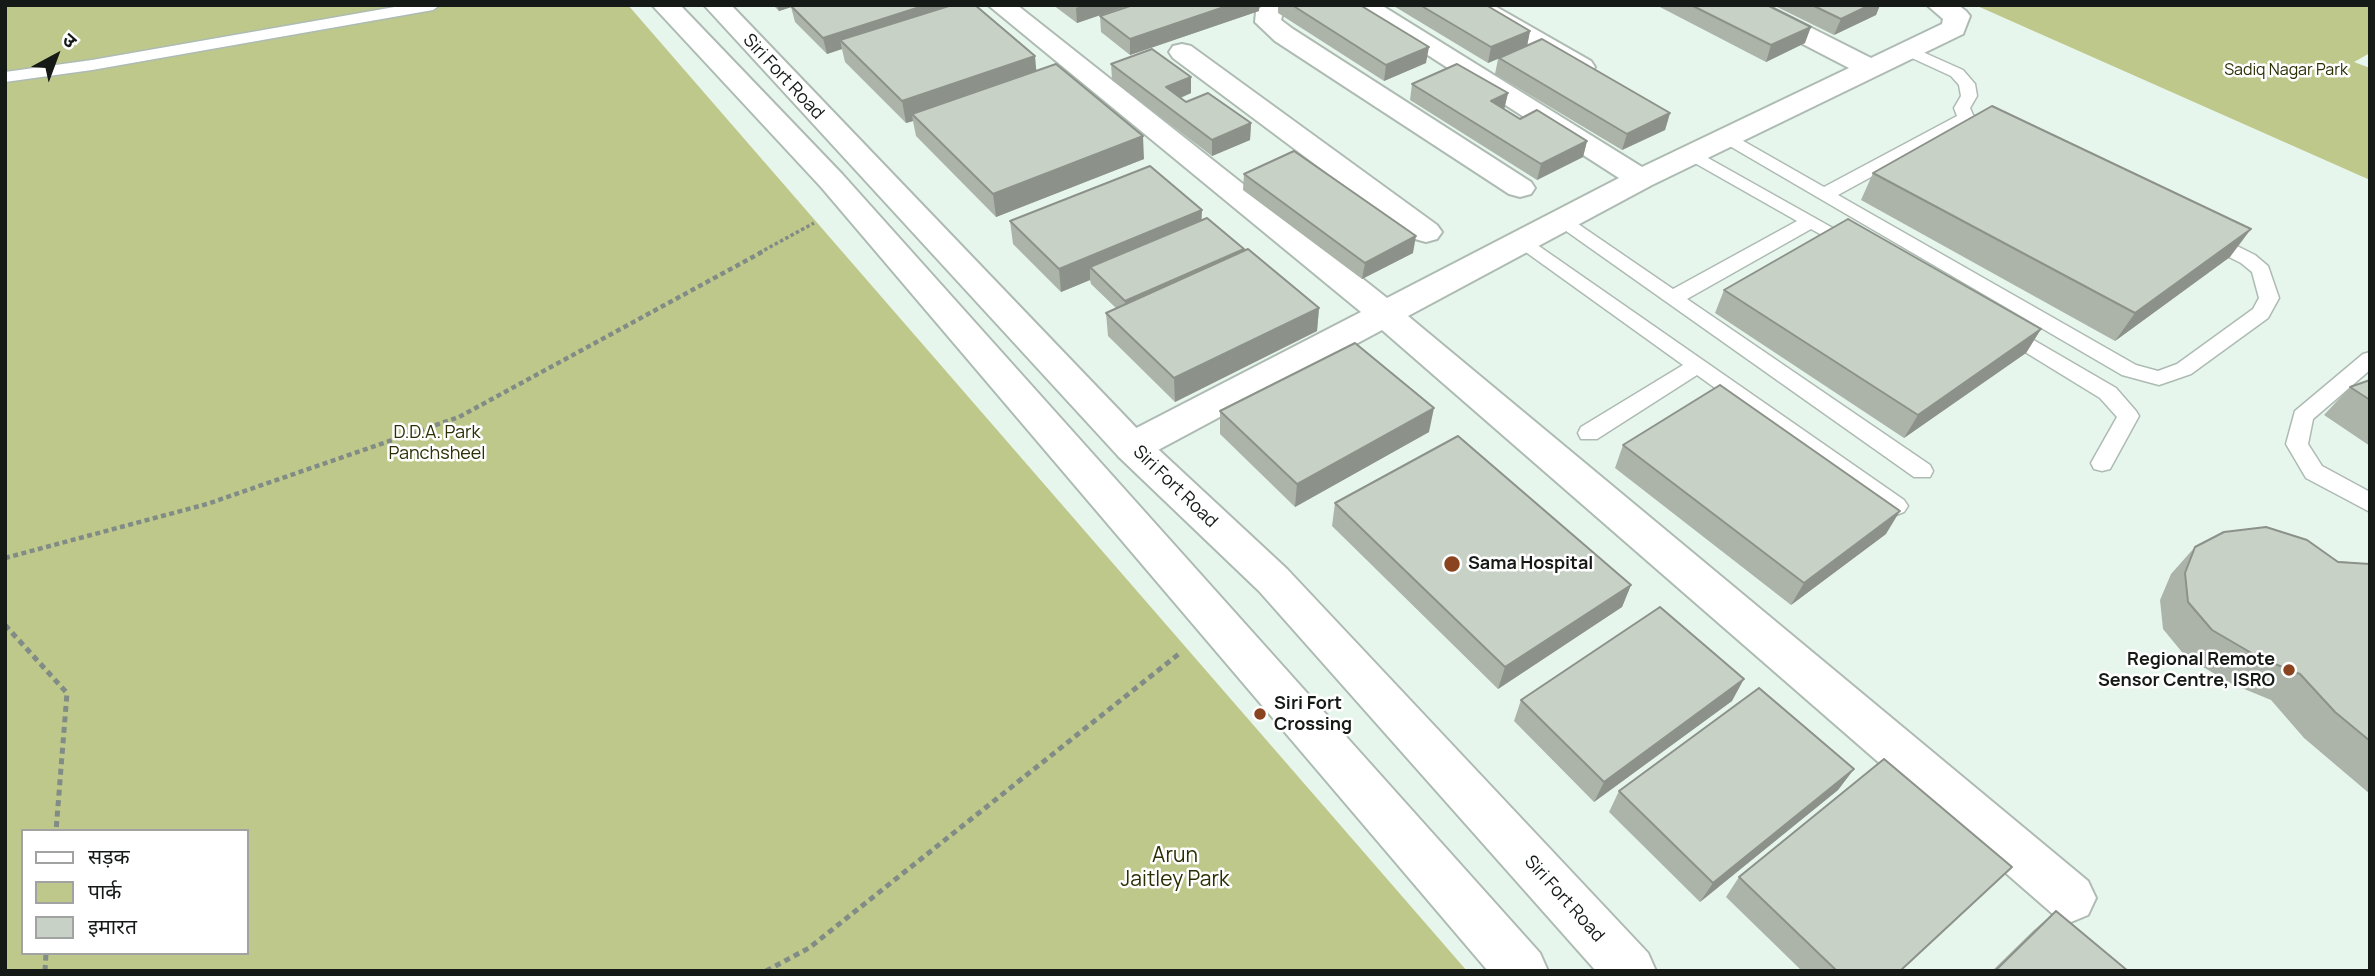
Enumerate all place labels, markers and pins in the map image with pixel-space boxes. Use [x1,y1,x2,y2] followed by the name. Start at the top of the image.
[1468,553,1593,575] place label: Sama Hospital
[1442,554,1462,574] marker: Sama Hospital
[2098,649,2275,692] place label: Regional Remote Sensor Centre, ISRO
[2281,662,2297,678] marker: Regional Remote Sensor Centre, ISRO
[1274,693,1352,736] place label: Siri Fort Crossing
[1252,706,1268,722] marker: Siri Fort Crossing

